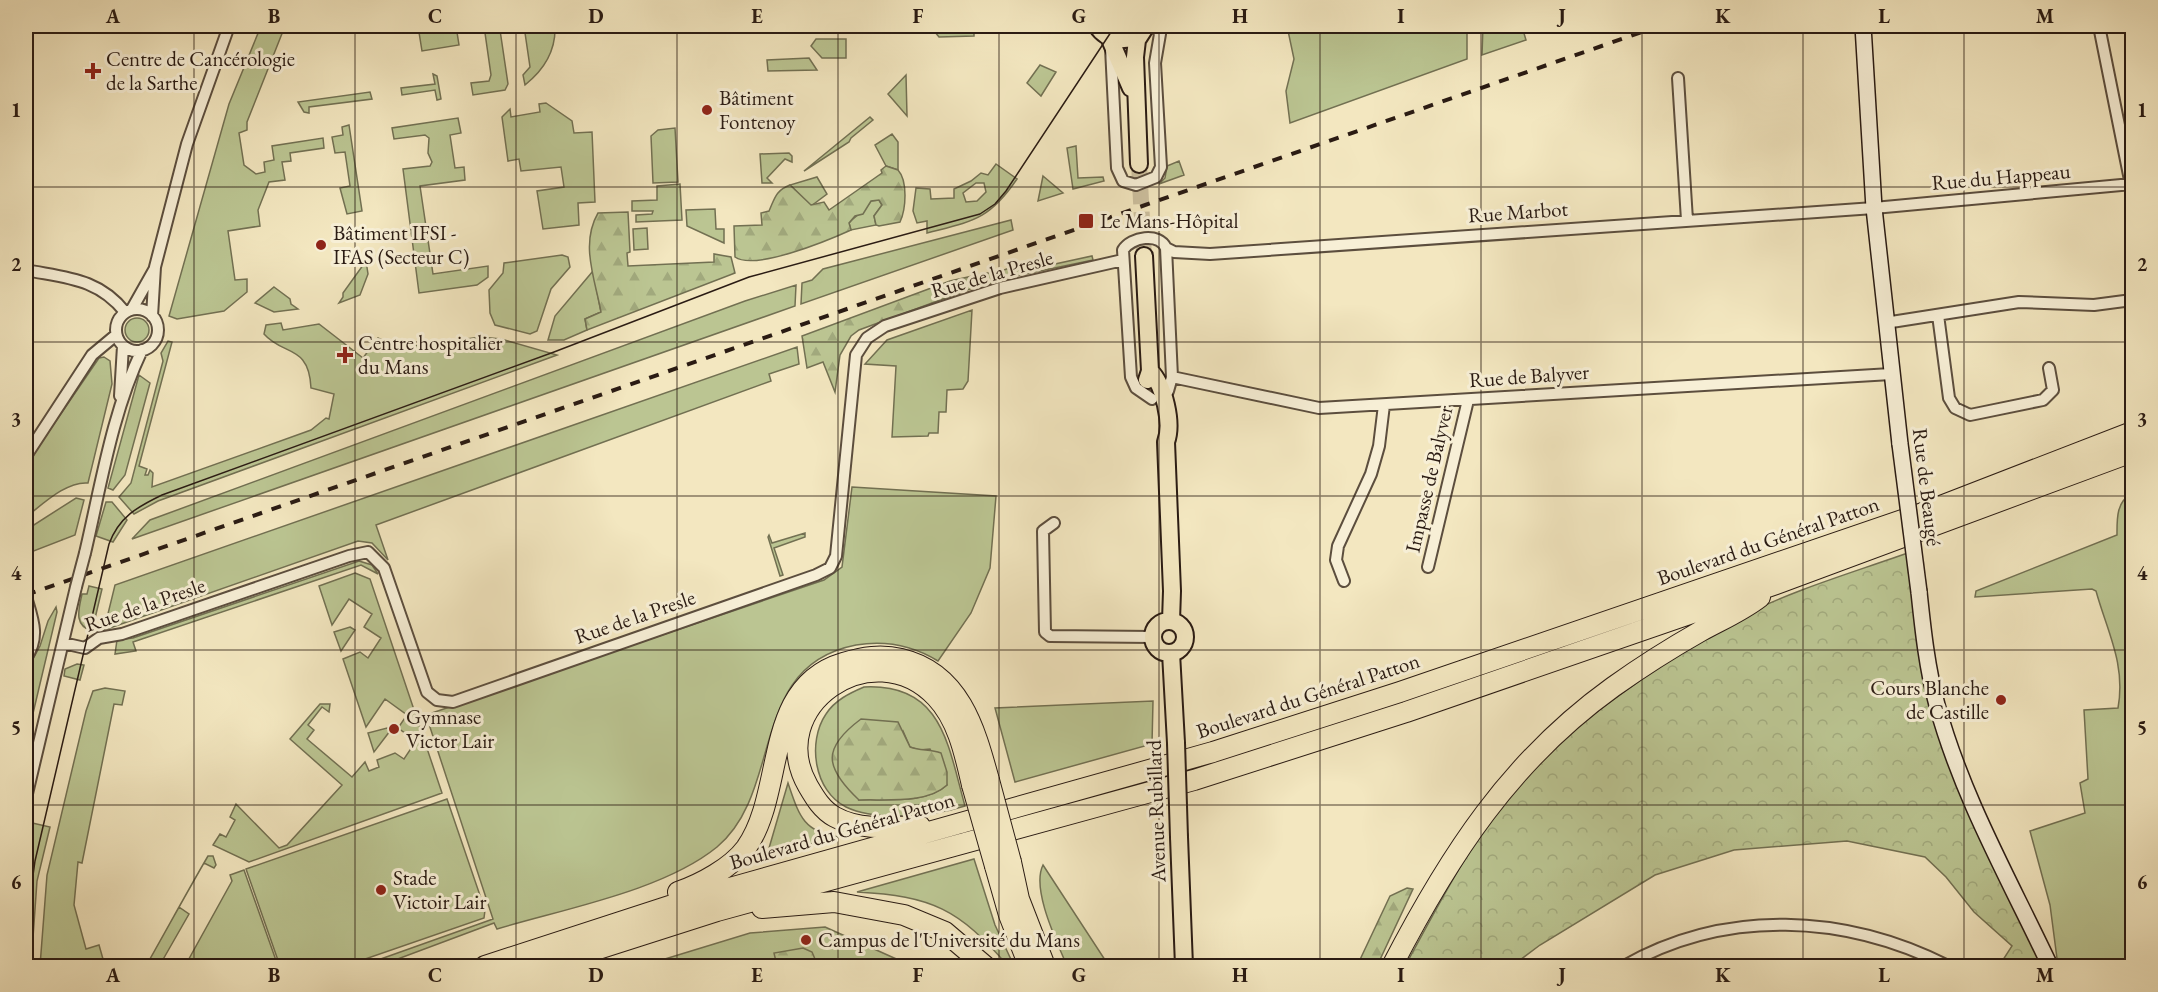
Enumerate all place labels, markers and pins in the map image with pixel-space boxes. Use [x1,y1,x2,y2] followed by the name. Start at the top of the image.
[106,45,295,96] place label: Centre de Cancérologie de la Sarthe
[84,62,102,80] marker: Centre de Cancérologie de la Sarthe
[719,84,796,135] place label: Bâtiment Fontenoy
[700,103,714,117] marker: Bâtiment Fontenoy
[1100,207,1239,234] place label: Le Mans-Hôpital
[1077,212,1095,230] marker: Le Mans-Hôpital
[333,219,469,270] place label: Bâtiment IFSI - IFAS (Secteur C)
[314,238,328,252] marker: Bâtiment IFSI - IFAS (Secteur C)
[358,329,503,380] place label: Centre hospitalier du Mans
[336,346,354,364] marker: Centre hospitalier du Mans
[1870,674,1989,725] place label: Cours Blanche de Castille
[1994,693,2008,707] marker: Cours Blanche de Castille
[406,703,494,754] place label: Gymnase Victor Lair
[387,722,401,736] marker: Gymnase Victor Lair
[393,864,487,915] place label: Stade Victoir Lair
[374,883,388,897] marker: Stade Victoir Lair
[818,926,1080,953] place label: Campus de l'Université du Mans
[799,933,813,947] marker: Campus de l'Université du Mans

